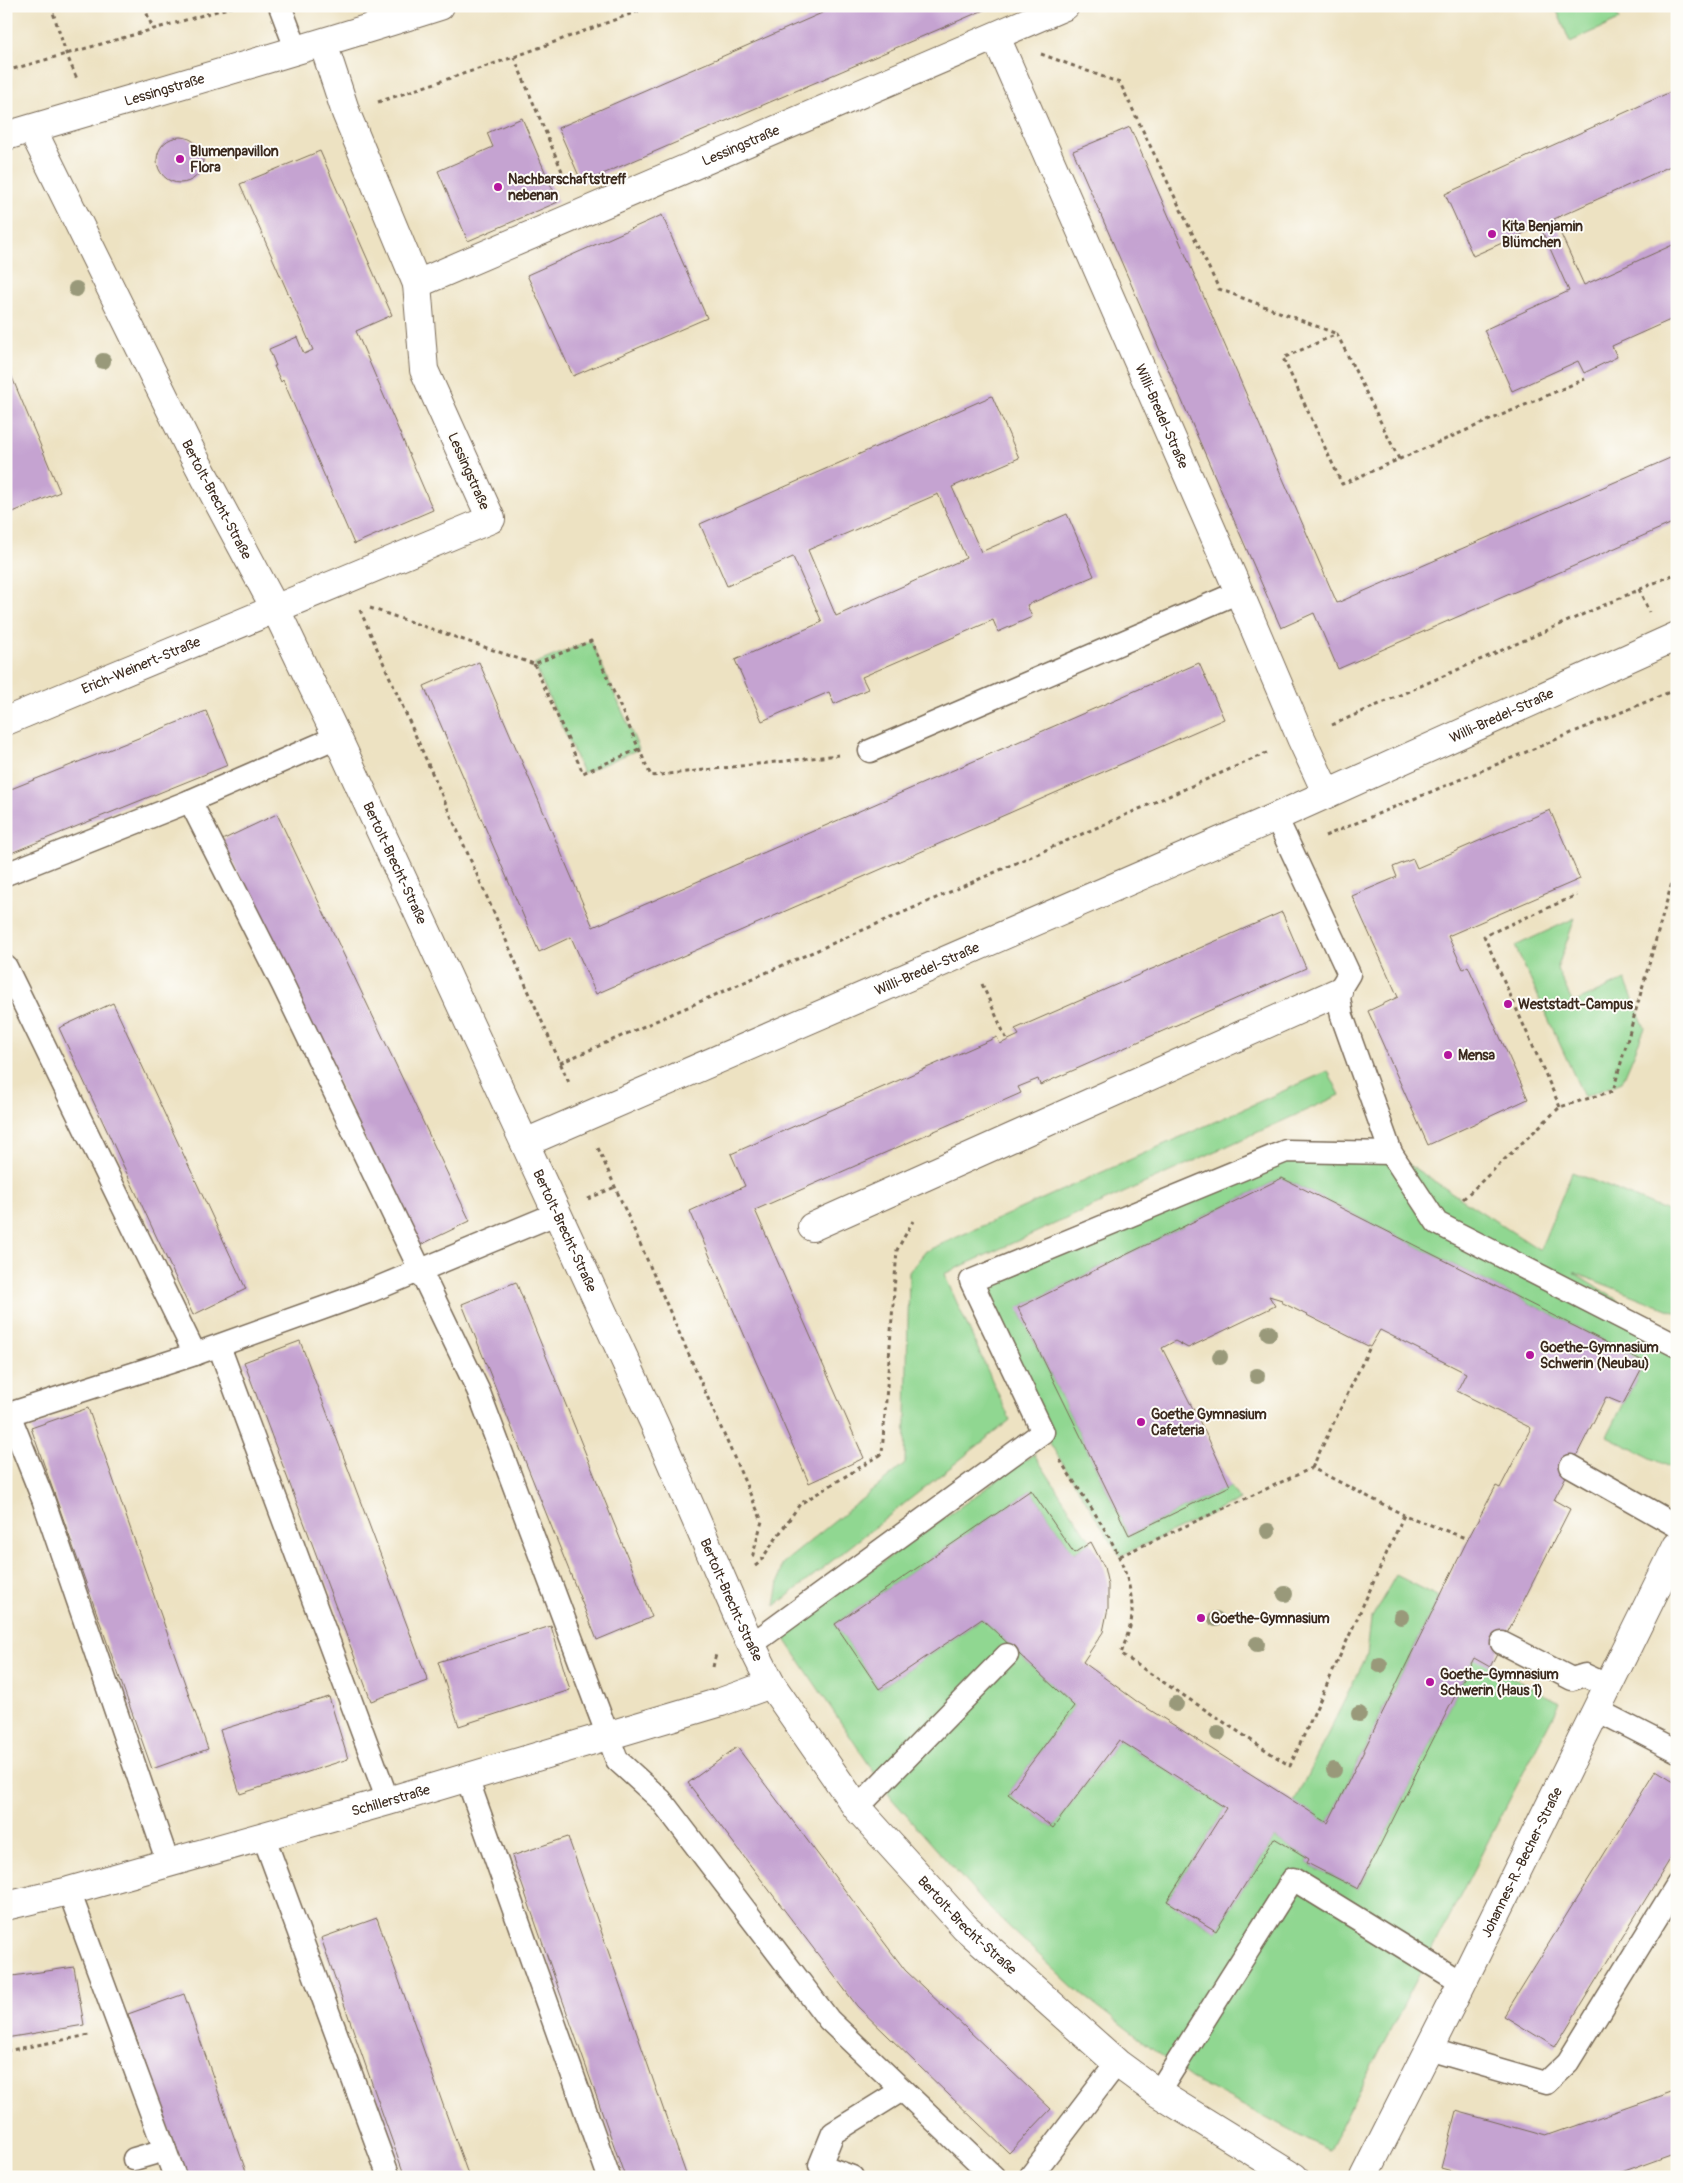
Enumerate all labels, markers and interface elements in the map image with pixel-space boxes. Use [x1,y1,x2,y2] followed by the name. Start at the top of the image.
[122,70,207,110] street label: Lessingstraße
[699,121,782,170] street label: Lessingstraße
[190,143,279,176] place label: Blumenpavillon Flora
[174,153,186,165] marker: Blumenpavillon Flora
[508,171,627,204] place label: Nachbarschaftstreff nebenan
[492,181,504,193] marker: Nachbarschaftstreff nebenan
[1502,218,1583,251] place label: Kita Benjamin Blümchen
[1486,228,1498,240] marker: Kita Benjamin Blümchen
[1131,362,1192,471] street label: Willi-Bredel-Straße
[444,430,493,512] street label: Lessingstraße
[178,437,255,562] street label: Bertolt-Brecht-Straße
[79,633,203,698] street label: Erich-Weinert-Straße
[1447,685,1556,747] street label: Willi-Bredel-Straße
[359,799,430,927] street label: Bertolt-Brecht-Straße
[872,939,982,999] street label: Willi-Bredel-Straße
[1518,996,1634,1013] place label: Weststadt-Campus
[1502,998,1514,1010] marker: Weststadt-Campus
[1458,1047,1496,1064] place label: Mensa
[1442,1049,1454,1061] marker: Mensa
[529,1167,600,1295] street label: Bertolt-Brecht-Straße
[1540,1339,1659,1372] place label: Goethe-Gymnasium Schwerin (Neubau)
[1524,1349,1536,1361] marker: Goethe-Gymnasium Schwerin (Neubau)
[1151,1406,1267,1439] place label: Goethe Gymnasium Cafeteria
[1135,1416,1147,1428] marker: Goethe Gymnasium Cafeteria
[696,1536,766,1664] street label: Bertolt-Brecht-Straße
[1211,1610,1330,1627] place label: Goethe-Gymnasium
[1195,1612,1207,1624] marker: Goethe-Gymnasium
[1440,1666,1559,1699] place label: Goethe-Gymnasium Schwerin (Haus 1)
[1424,1676,1436,1688] marker: Goethe-Gymnasium Schwerin (Haus 1)
[349,1781,432,1820] street label: Schillerstraße
[1478,1784,1566,1940] street label: Johannes-R.-Becher-Straße
[914,1873,1020,1978] street label: Bertolt-Brecht-Straße

